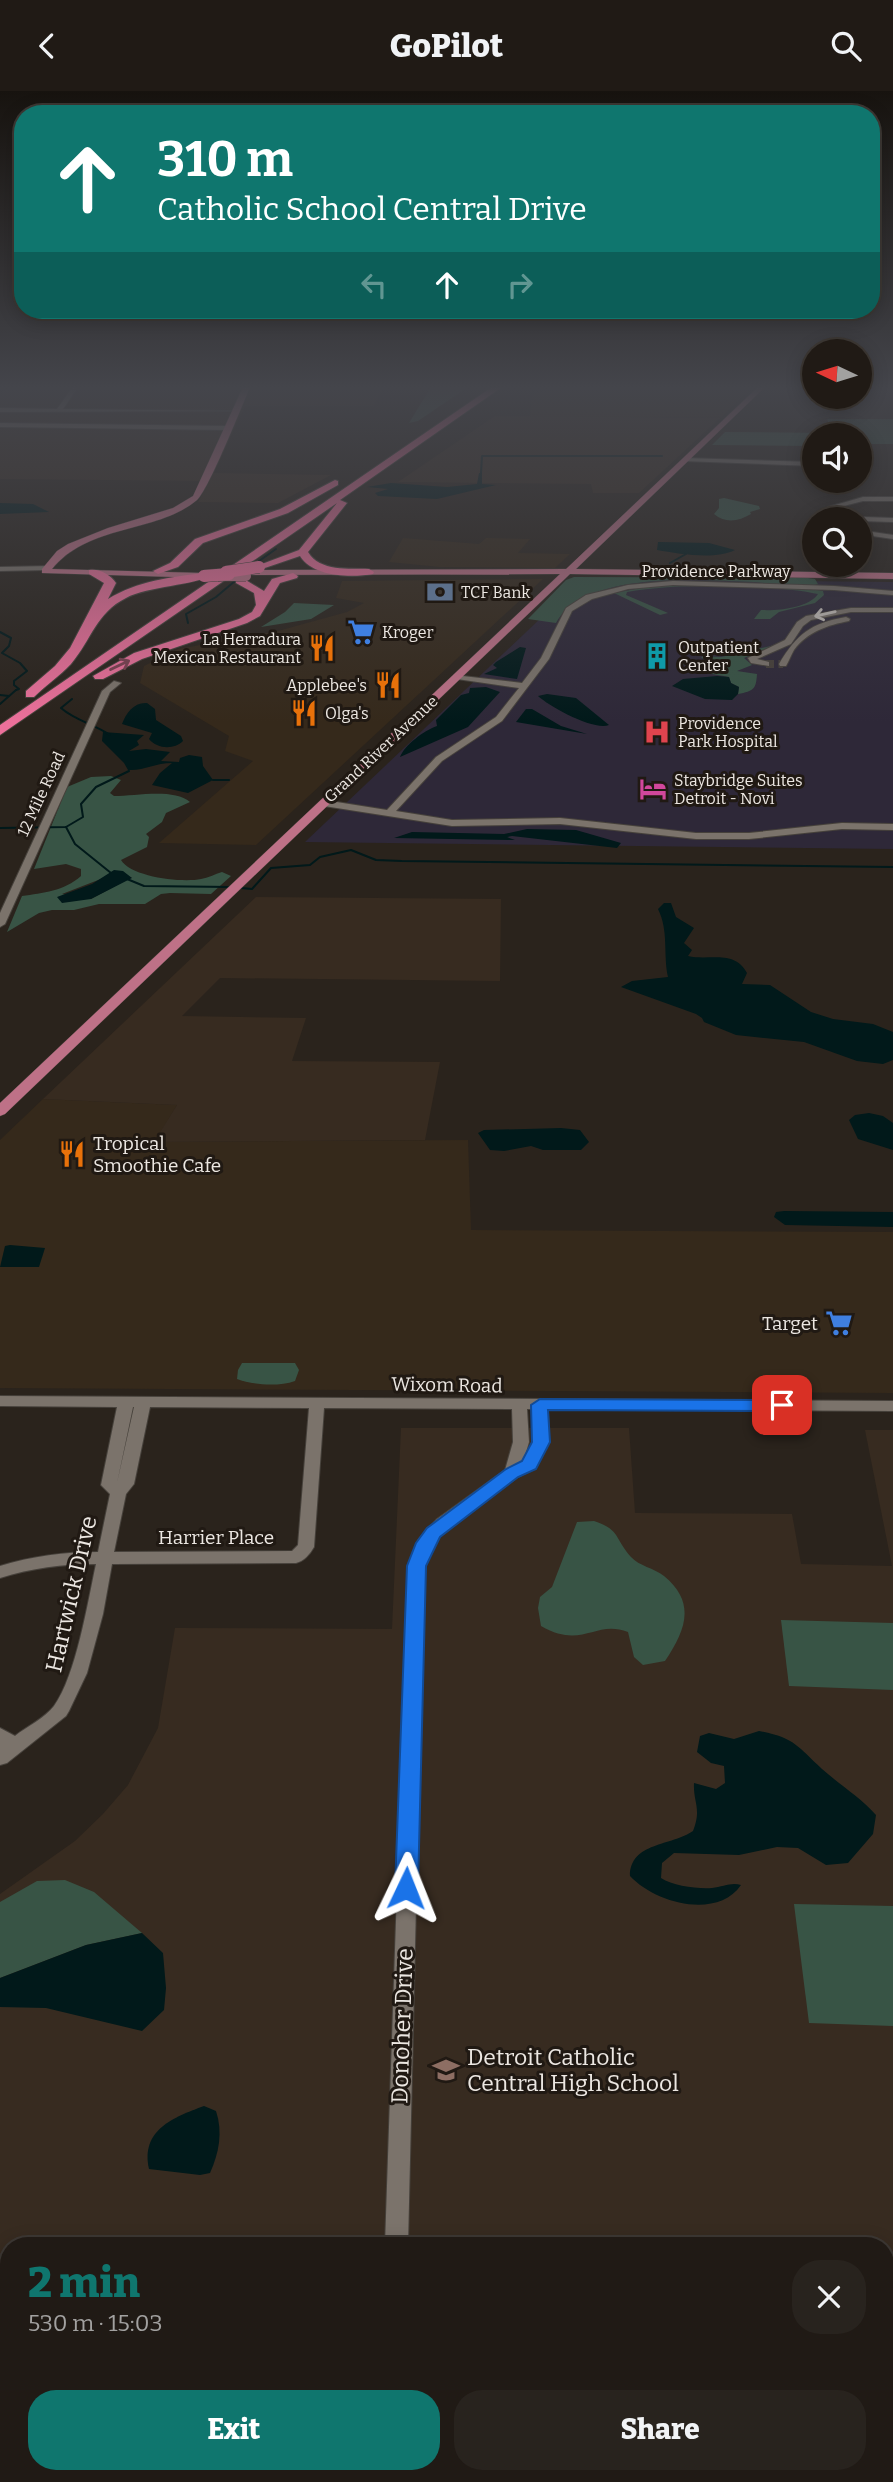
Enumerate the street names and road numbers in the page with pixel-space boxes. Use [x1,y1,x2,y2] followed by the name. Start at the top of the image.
[641,562,791,581] street label: Providence Parkway
[320,692,442,806] street label: Grand River Avenue
[13,748,69,840] street label: 12 Mile Road
[391,1373,503,1397] street label: Wixom Road
[39,1513,103,1675] street label: Hartwick Drive
[158,1526,274,1549] street label: Harrier Place
[385,1948,419,2104] street label: Donoher Drive

